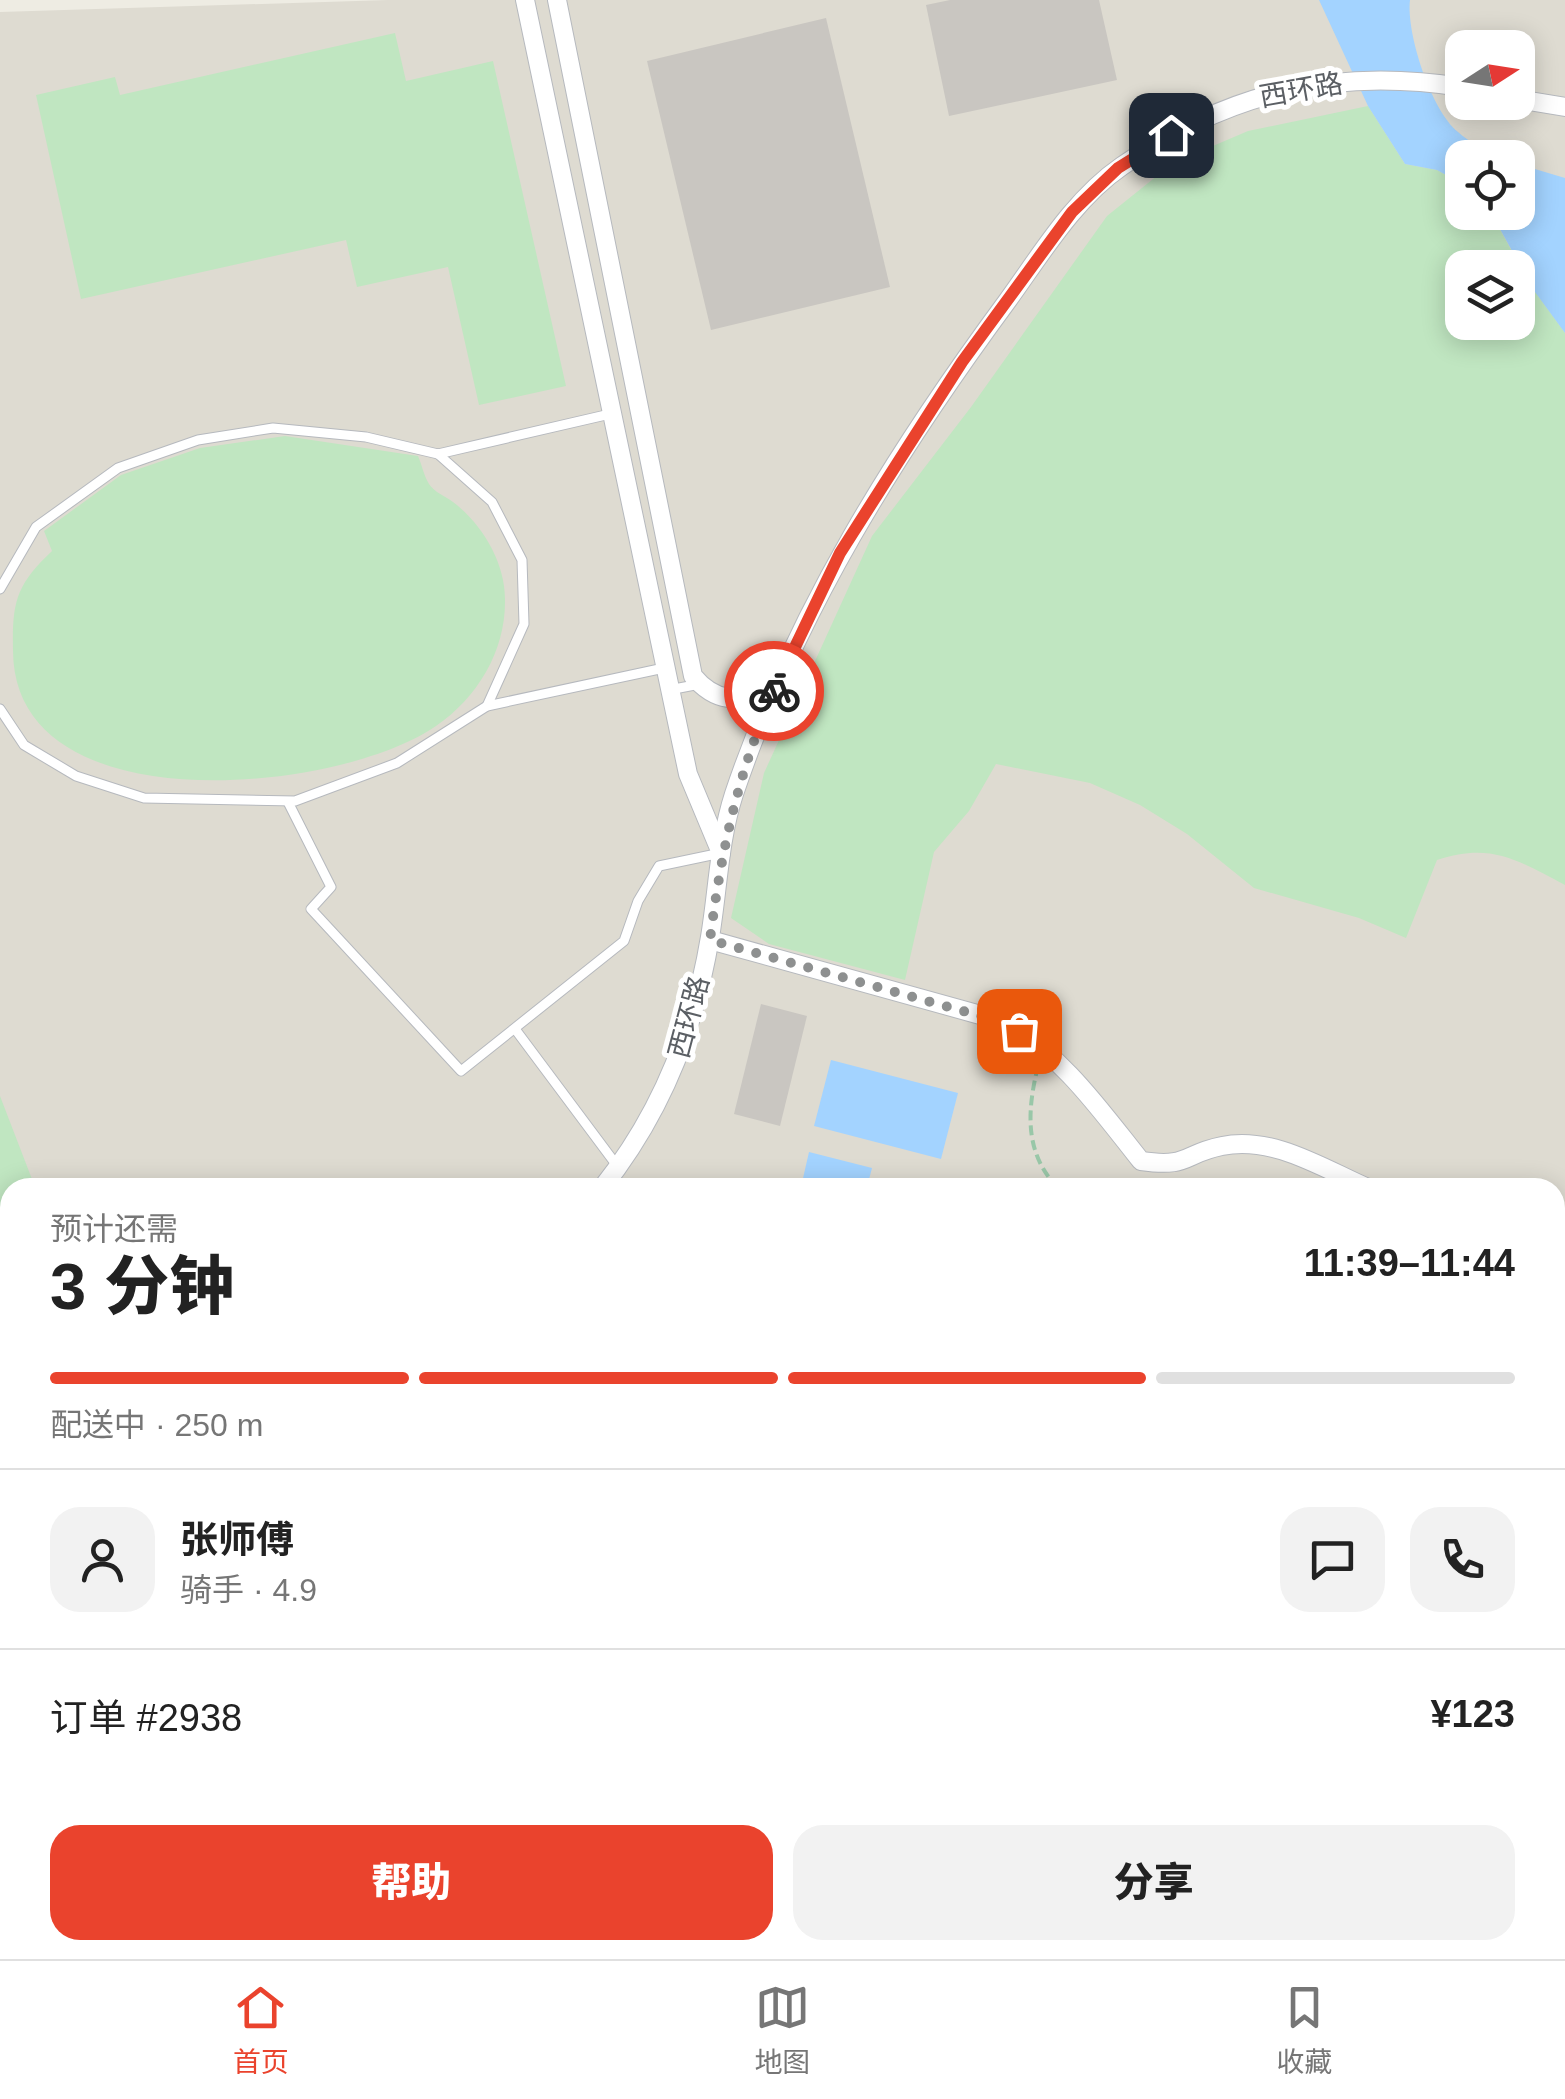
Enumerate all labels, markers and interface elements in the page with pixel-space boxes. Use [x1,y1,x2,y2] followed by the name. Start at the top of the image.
[1445,30,1535,120] north arrow
[1445,30,1535,340] map controls
[1257,67,1345,113] street label: 西环路
[1129,93,1214,178] pin
[1144,108,1199,163] icon: home
[1445,140,1535,230] button: locate
[1445,250,1535,340] button: layers
[724,641,824,741] courier
[747,664,802,719] icon: bike
[663,972,715,1062] street label: 西环路
[977,989,1062,1074] pin
[992,1004,1047,1059] icon: bag
[50,1211,178,1247] text: 预计还需
[1304,1242,1515,1284] text: 11:39–11:44
[50,1250,234,1323] text: 3 分钟
[50,1407,263,1443] text: 配送中 · 250 m
[50,1507,155,1612] button: person
[1280,1507,1385,1612] button: chat
[1410,1507,1515,1612] button: phone
[180,1519,294,1561] text: 张师傅
[180,1572,317,1608] text: 骑手 · 4.9
[1430,1693,1515,1735] text: ¥123
[50,1697,242,1739] text: 订单 #2938
[50,1825,773,1940] button: 帮助
[793,1825,1515,1940] button: 分享
[233,1980,289,2080] tab: 首页
[754,1980,810,2080] tab: 地图
[1276,1980,1332,2080] tab: 收藏

